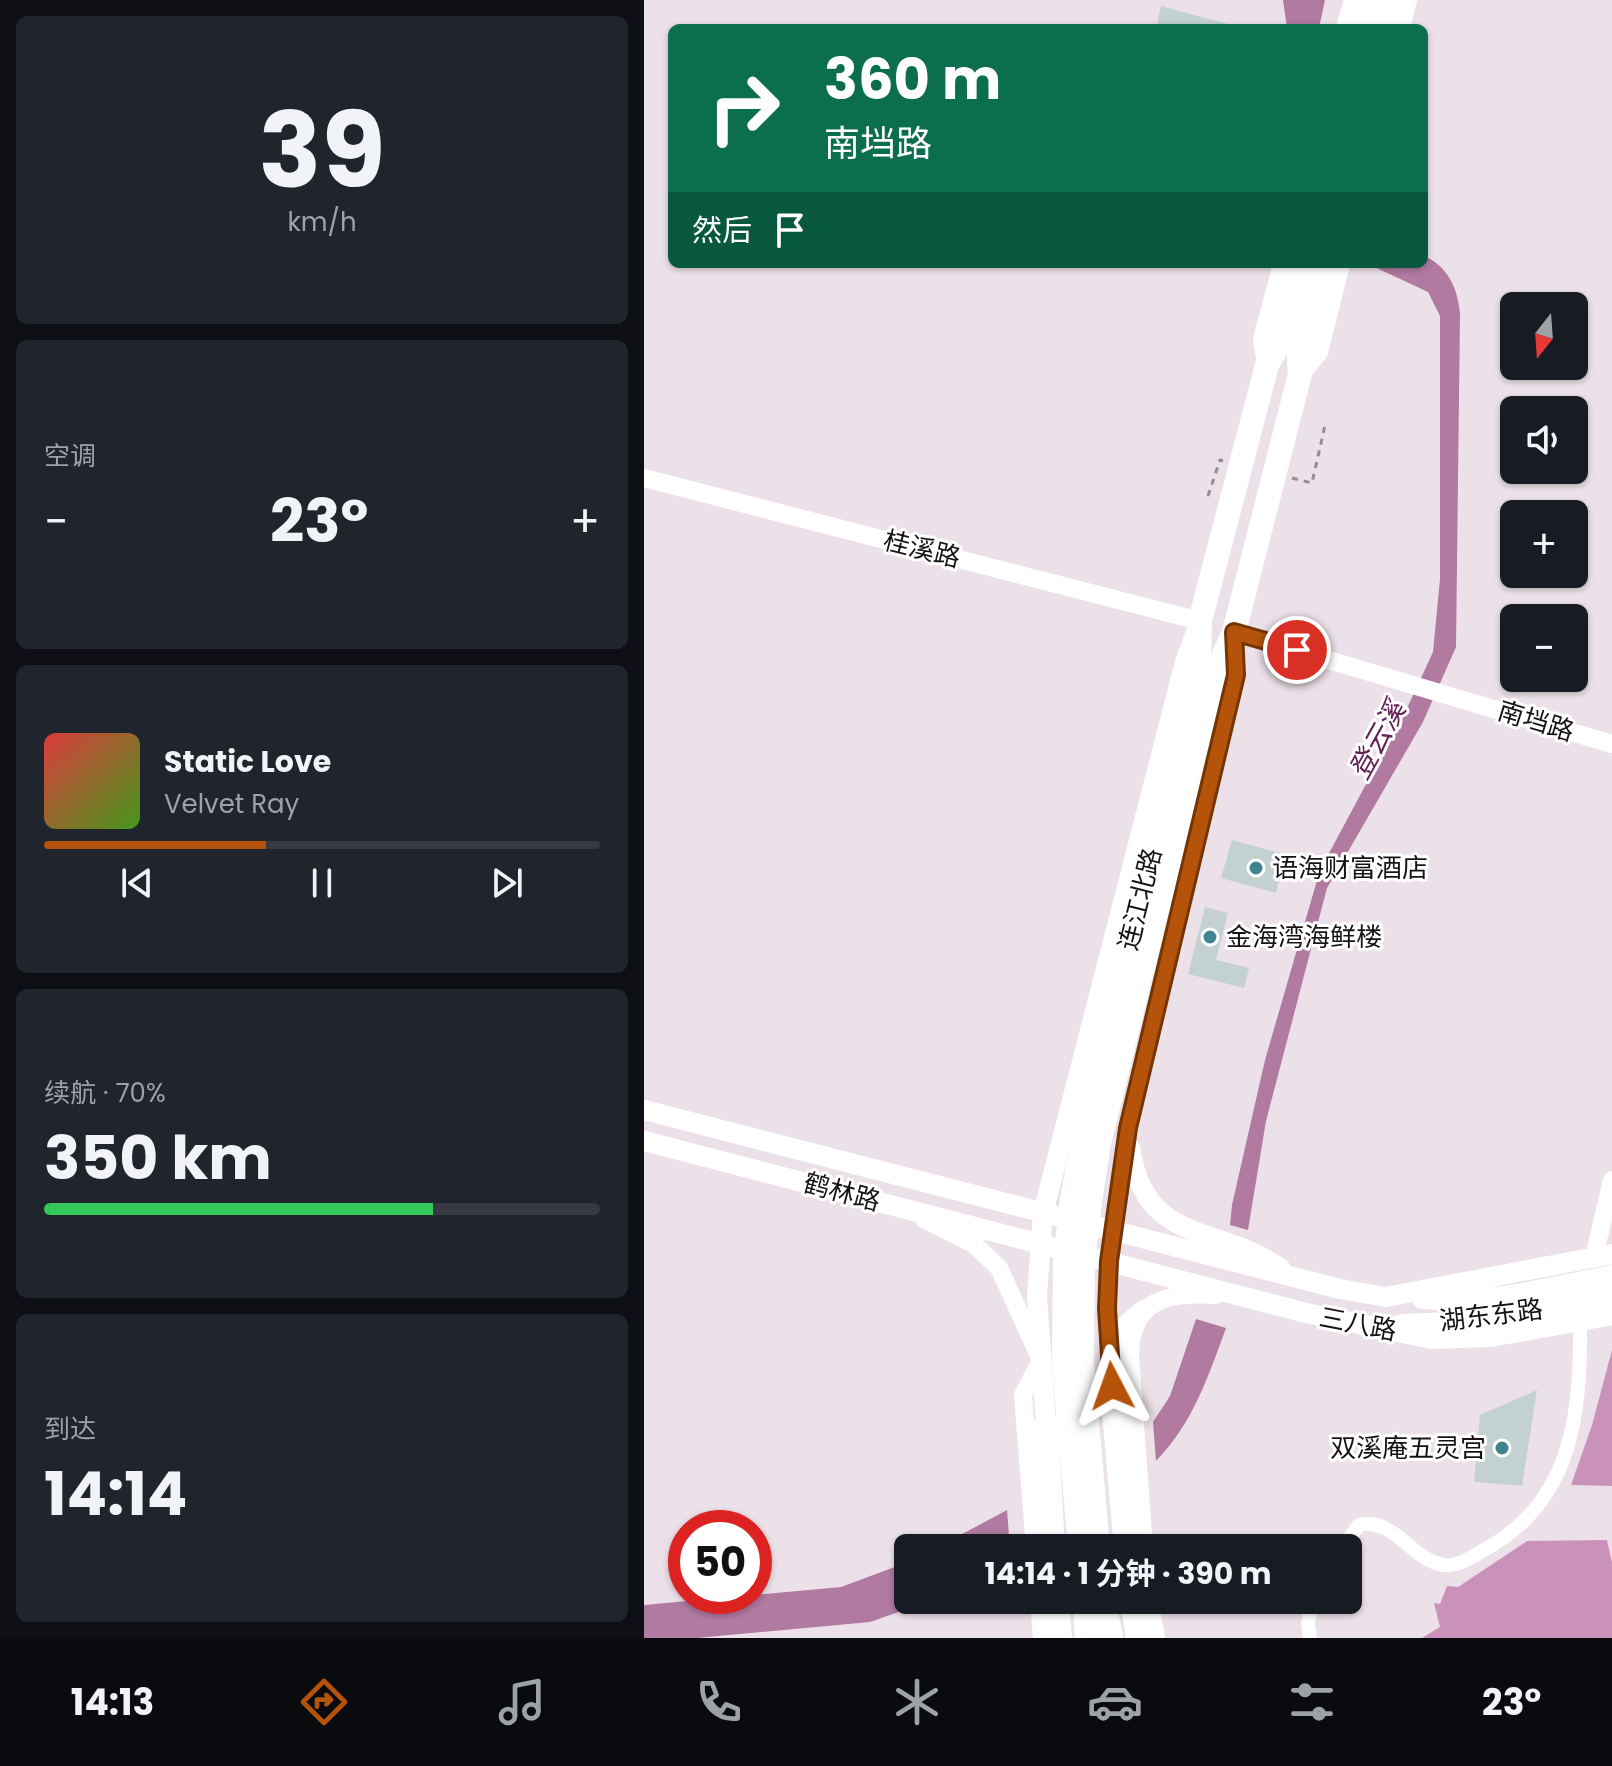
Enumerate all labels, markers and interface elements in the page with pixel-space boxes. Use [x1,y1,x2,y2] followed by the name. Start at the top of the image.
[824,40,1001,119] text: 360 m
[692,56,796,160] icon: right
[259,78,385,223] text: 39
[824,118,932,169] text: 南垱路
[287,204,357,240] text: km/h
[768,208,812,252] icon: arrive
[692,209,752,252] text: 然后
[1500,292,1588,380] north arrow
[1500,292,1588,692] map controls
[1500,396,1588,484] button: sound
[44,438,96,474] text: 空调
[270,479,368,563] text: 23°
[44,491,68,552] text: −
[570,491,600,552] text: +
[1500,500,1588,588] button: +
[880,522,964,576] street label: 桂溪路
[1500,604,1588,692] button: −
[1263,616,1331,684] pin
[1275,628,1319,672] icon: arrive
[1340,691,1416,786] water label: 登云溪
[1493,692,1579,750] street label: 南垱路
[164,740,331,783] text: Static Love
[164,786,299,822] text: Velvet Ray
[1110,844,1170,954] street label: 连江北路
[1272,850,1428,886] place label: 语海财富酒店
[1247,859,1265,877] marker: 语海财富酒店
[115,861,159,905] icon: previous
[300,861,344,905] icon: pause
[485,861,529,905] icon: next
[1226,919,1382,955] place label: 金海湾海鲜楼
[1201,928,1219,946] marker: 金海湾海鲜楼
[44,1075,166,1111] text: 续航 · 70%
[44,1116,272,1200] text: 350 km
[800,1165,884,1219] street label: 鹤林路
[1437,1291,1545,1339] street label: 湖东东路
[1316,1299,1400,1349] street label: 三八路
[1070,1344,1154,1428] position arrow
[44,1411,96,1447] text: 到达
[1330,1430,1486,1466] place label: 双溪庵五灵宫
[1493,1439,1511,1457] marker: 双溪庵五灵宫
[44,1452,187,1536] text: 14:14
[668,1510,772,1614] speed limit sign: 50
[984,1552,1272,1595] text: 14:14 · 1 分钟 · 390 m
[296,1674,352,1730] icon: directions
[494,1674,550,1730] icon: music
[691,1674,747,1730] icon: phone
[889,1674,945,1730] icon: climate
[1087,1674,1143,1730] icon: car
[1284,1674,1340,1730] icon: filters
[71,1677,154,1728] text: 14:13
[1482,1677,1541,1728] text: 23°

